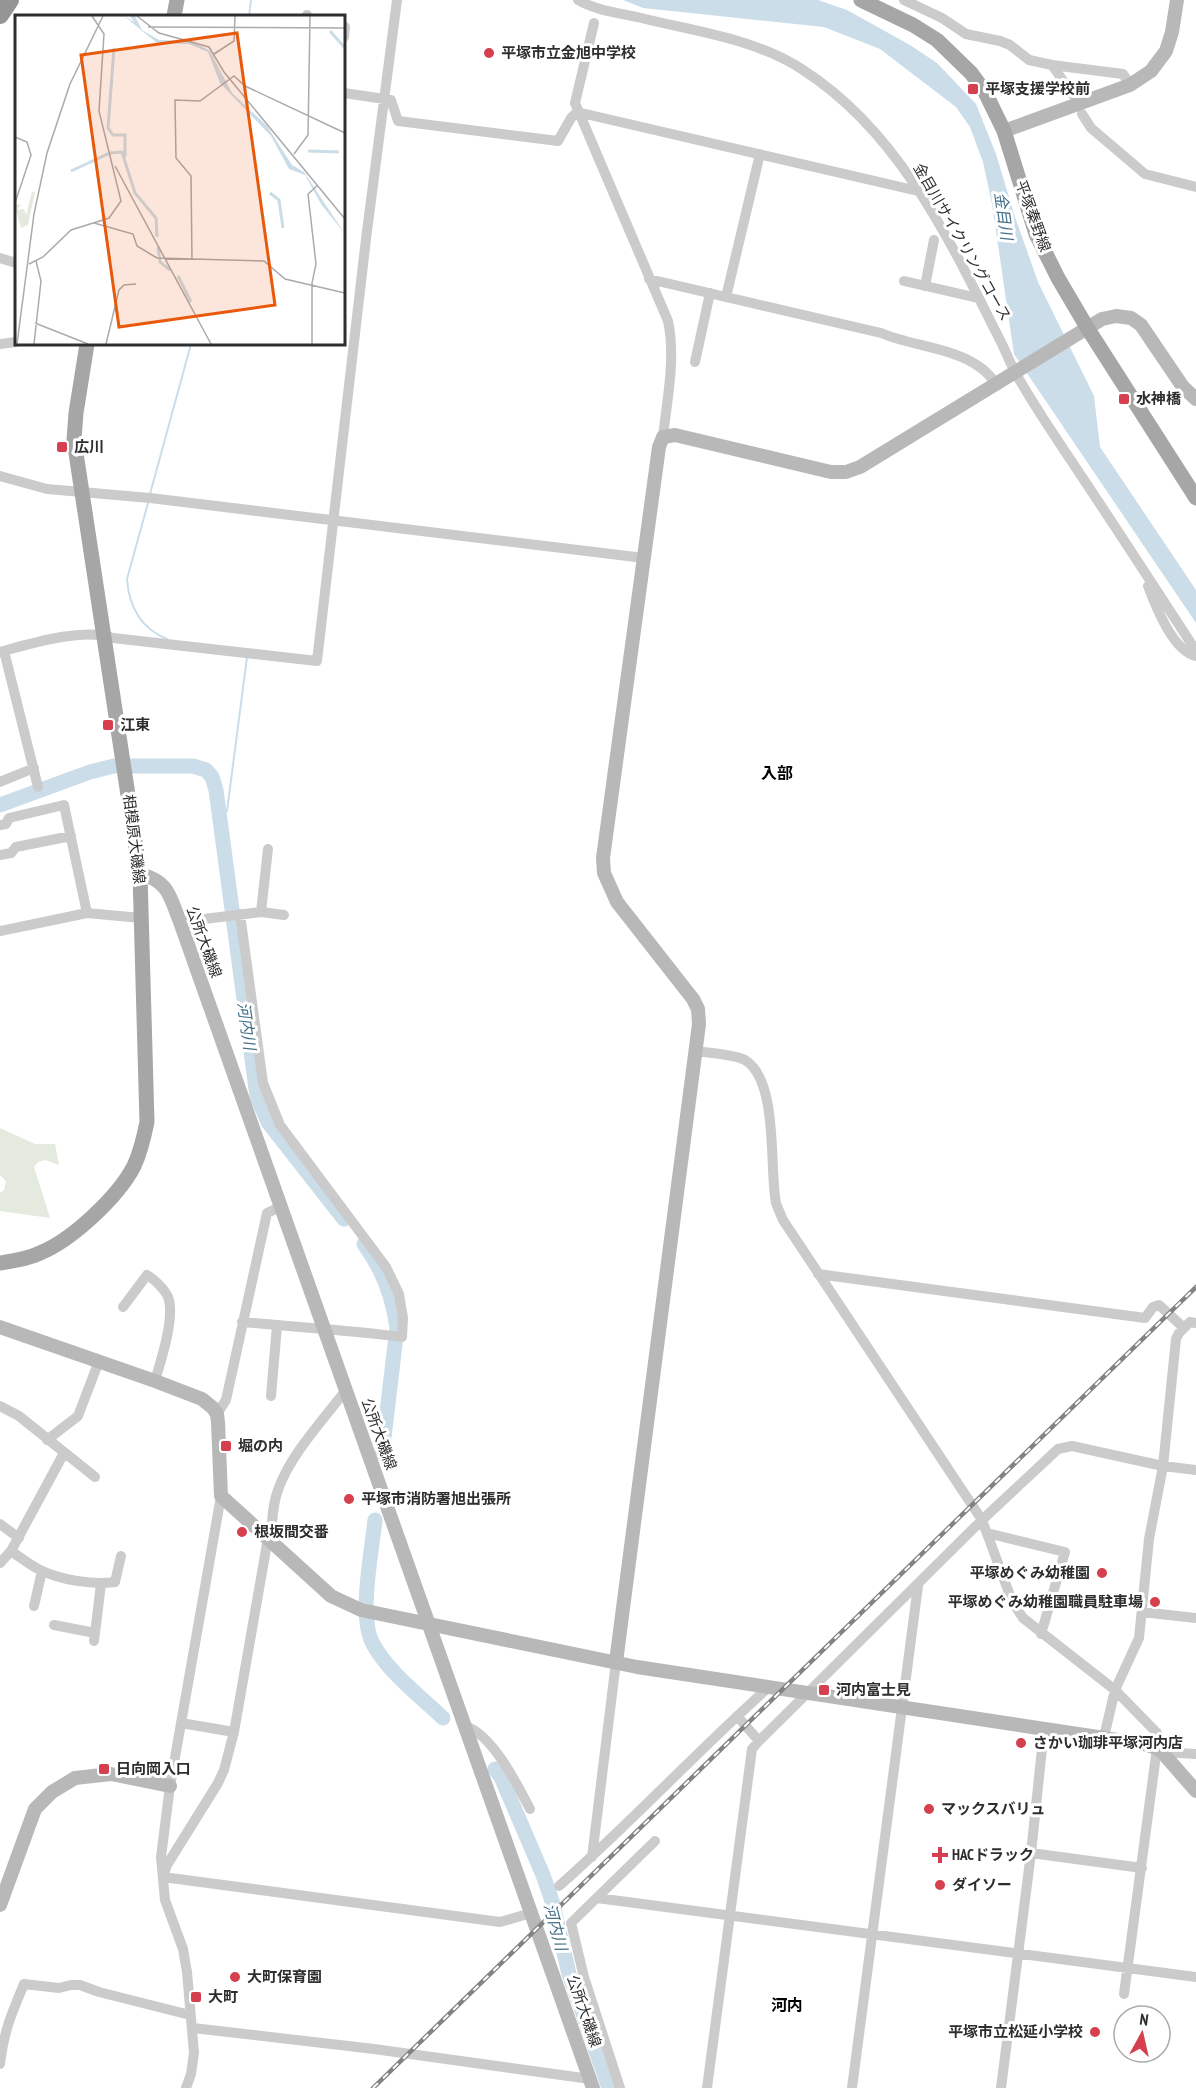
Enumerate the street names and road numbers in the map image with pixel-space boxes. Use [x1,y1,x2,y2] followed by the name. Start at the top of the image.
[909,160,1015,324] street label: 金目川サイクリングコース
[1012,177,1055,254] street label: 平塚秦野線
[120,793,149,885] street label: 相模原大磯線
[183,903,226,980] street label: 公所大磯線
[358,1395,401,1472] street label: 公所大磯線
[563,1972,606,2049] street label: 公所大磯線

